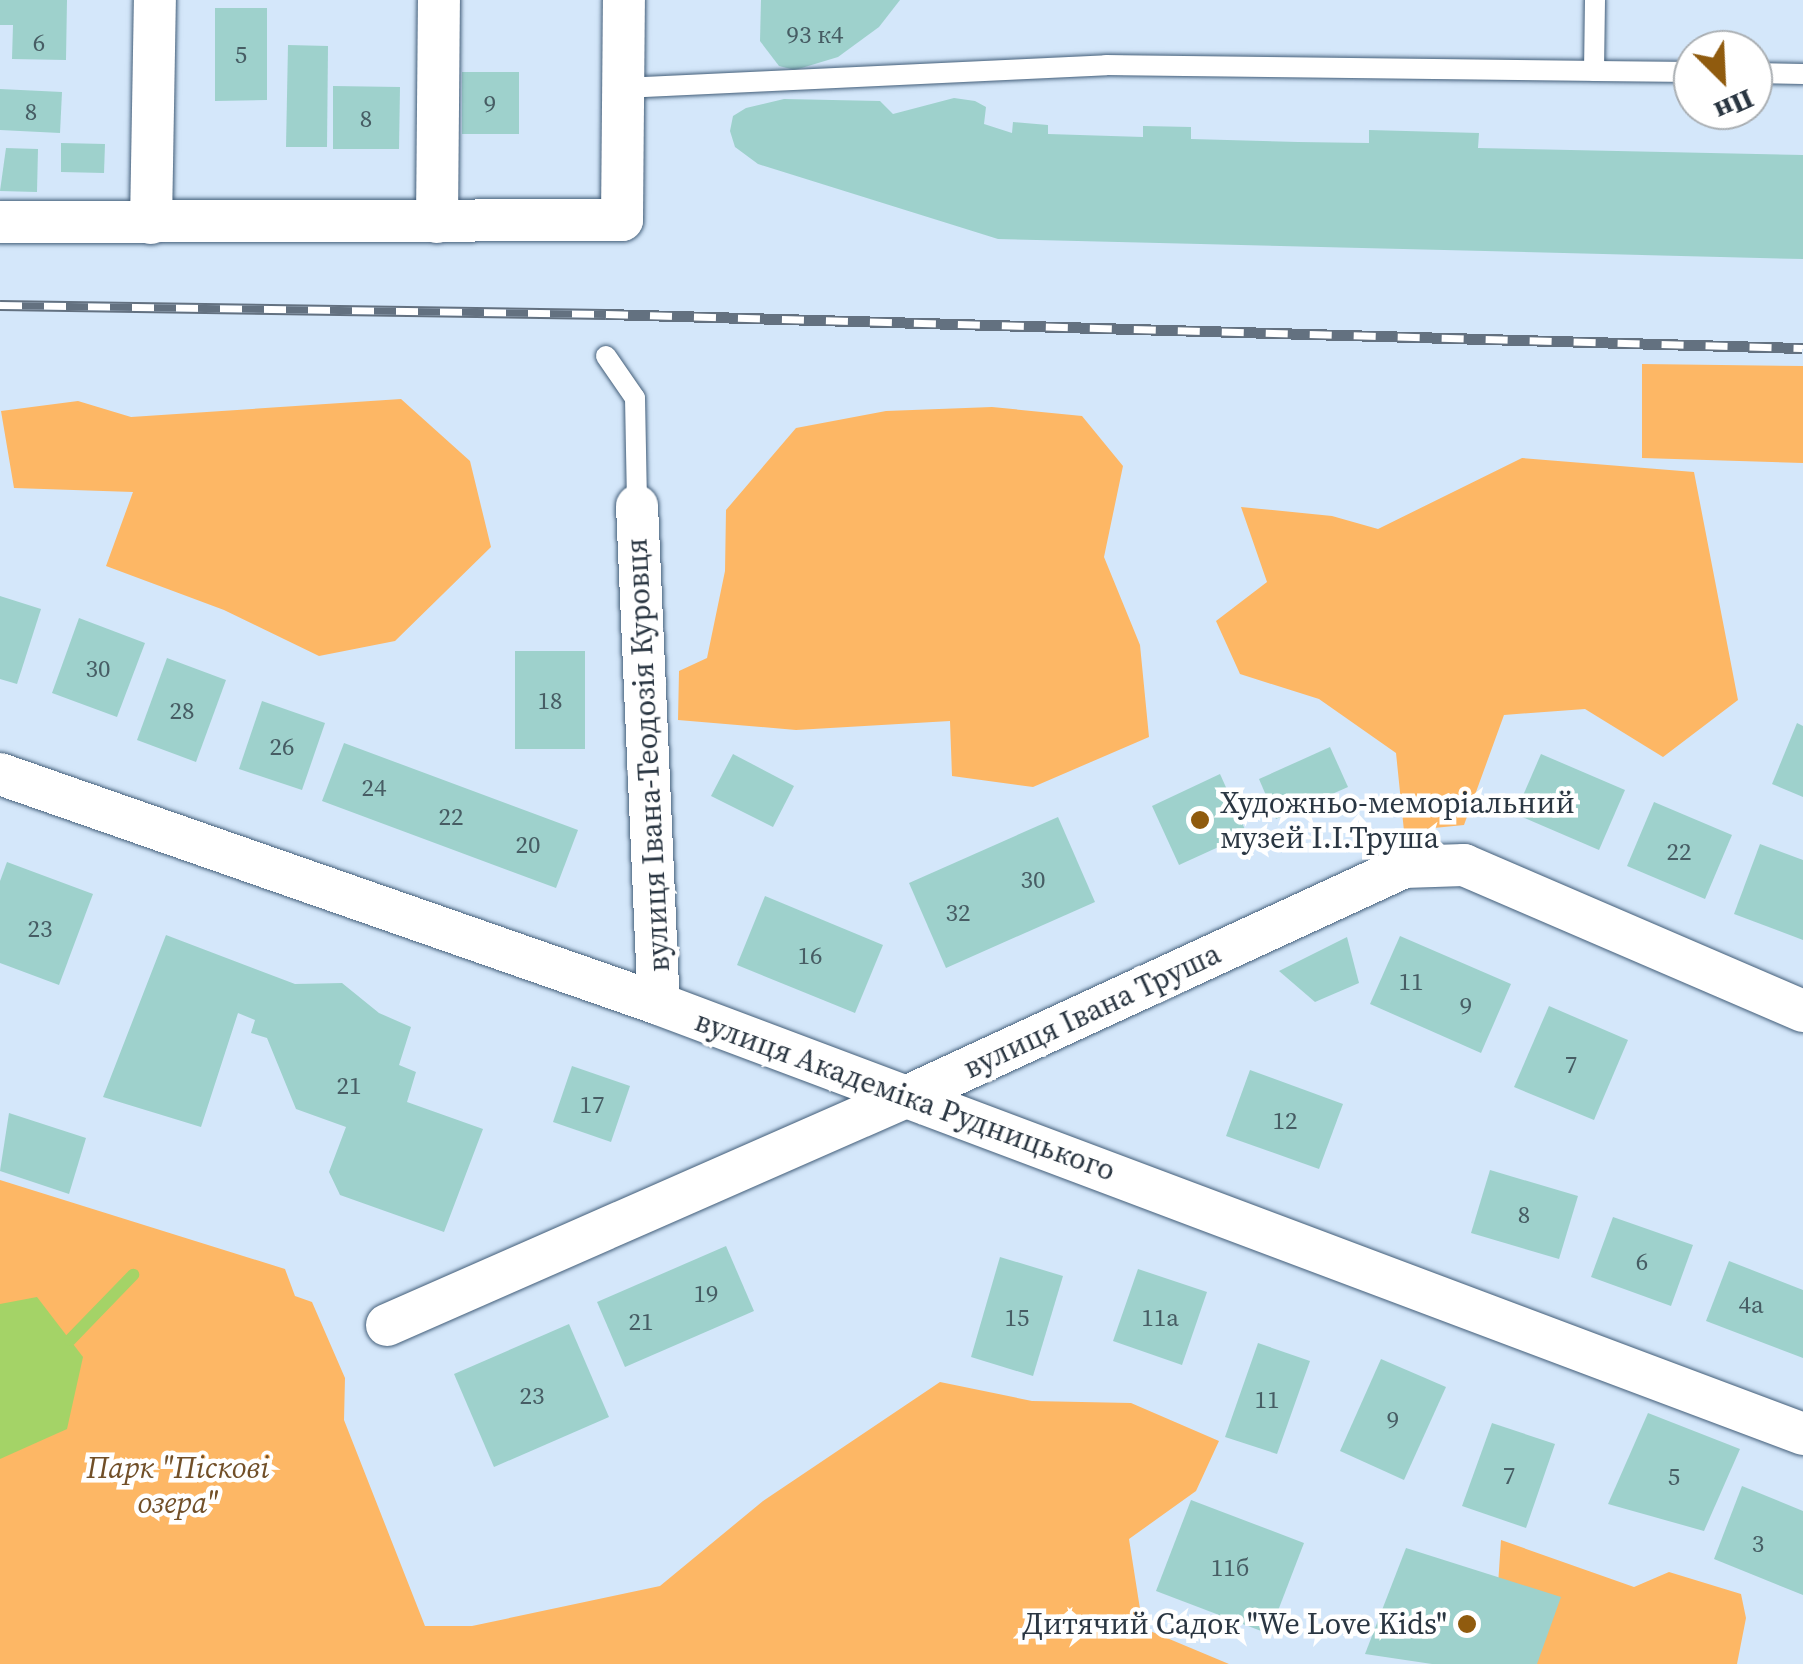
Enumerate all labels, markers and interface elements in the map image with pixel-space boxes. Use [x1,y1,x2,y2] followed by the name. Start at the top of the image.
[786,19,844,49] house number: 93 к4
[33,27,45,57] house number: 6
[1673,30,1773,130] north arrow
[235,39,247,69] house number: 5
[1709,80,1760,131] text: Пн
[484,88,496,118] house number: 9
[25,96,37,126] house number: 8
[360,103,372,133] house number: 8
[619,537,677,973] street label: вулиця Івана-Теодозія Куровця
[86,653,110,683] house number: 30
[538,685,562,715] house number: 18
[170,695,194,725] house number: 28
[270,731,294,761] house number: 26
[362,772,386,802] house number: 24
[1220,785,1575,856] place label: Художньо-меморіальний музей І.І.Труша
[439,801,463,831] house number: 22
[1189,809,1211,831] marker: Художньо-меморіальний музей І.І.Труша
[516,829,540,859] house number: 20
[1667,836,1691,866] house number: 22
[1021,864,1045,894] house number: 30
[946,897,970,927] house number: 32
[28,913,52,943] house number: 23
[957,935,1227,1087] street label: вулиця Івана Труша
[798,940,822,970] house number: 16
[1399,966,1423,996] house number: 11
[1460,990,1472,1020] house number: 9
[690,1003,1120,1189] street label: вулиця Академіка Рудницького
[1565,1049,1577,1079] house number: 7
[337,1070,361,1100] house number: 21
[580,1089,604,1119] house number: 17
[1273,1105,1297,1135] house number: 12
[1518,1199,1530,1229] house number: 8
[1636,1246,1648,1276] house number: 6
[694,1278,718,1308] house number: 19
[1738,1289,1764,1319] house number: 4а
[1005,1302,1029,1332] house number: 15
[1141,1302,1179,1332] house number: 11а
[629,1306,653,1336] house number: 21
[520,1380,544,1410] house number: 23
[1255,1384,1279,1414] house number: 11
[1387,1404,1399,1434] house number: 9
[87,1450,269,1520] park label: Парк "Піскові озера"
[1503,1460,1515,1490] house number: 7
[1668,1461,1680,1491] house number: 5
[1752,1528,1764,1558] house number: 3
[1211,1552,1249,1582] house number: 11б
[1022,1606,1447,1642] place label: Дитячий Садок "We Love Kids"
[1456,1613,1478,1635] marker: Дитячий Садок "We Love Kids"

